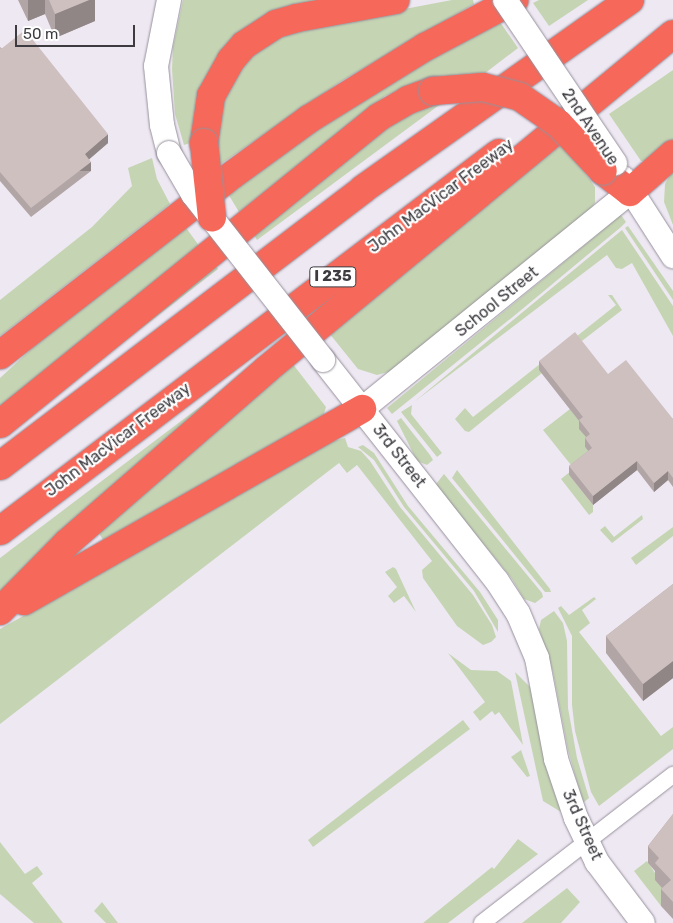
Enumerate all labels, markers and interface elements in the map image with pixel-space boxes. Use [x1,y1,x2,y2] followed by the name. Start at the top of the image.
[18,15,138,47] scale bar
[23,25,58,43] text: 50 m
[557,85,623,169] street label: 2nd Avenue
[365,135,517,257] street label: John MacVicar Freeway
[452,263,542,341] street label: School Street
[309,264,357,290] road number: I 235
[42,379,194,501] street label: John MacVicar Freeway
[368,420,430,492] street label: 3rd Street
[558,787,606,863] street label: 3rd Street

